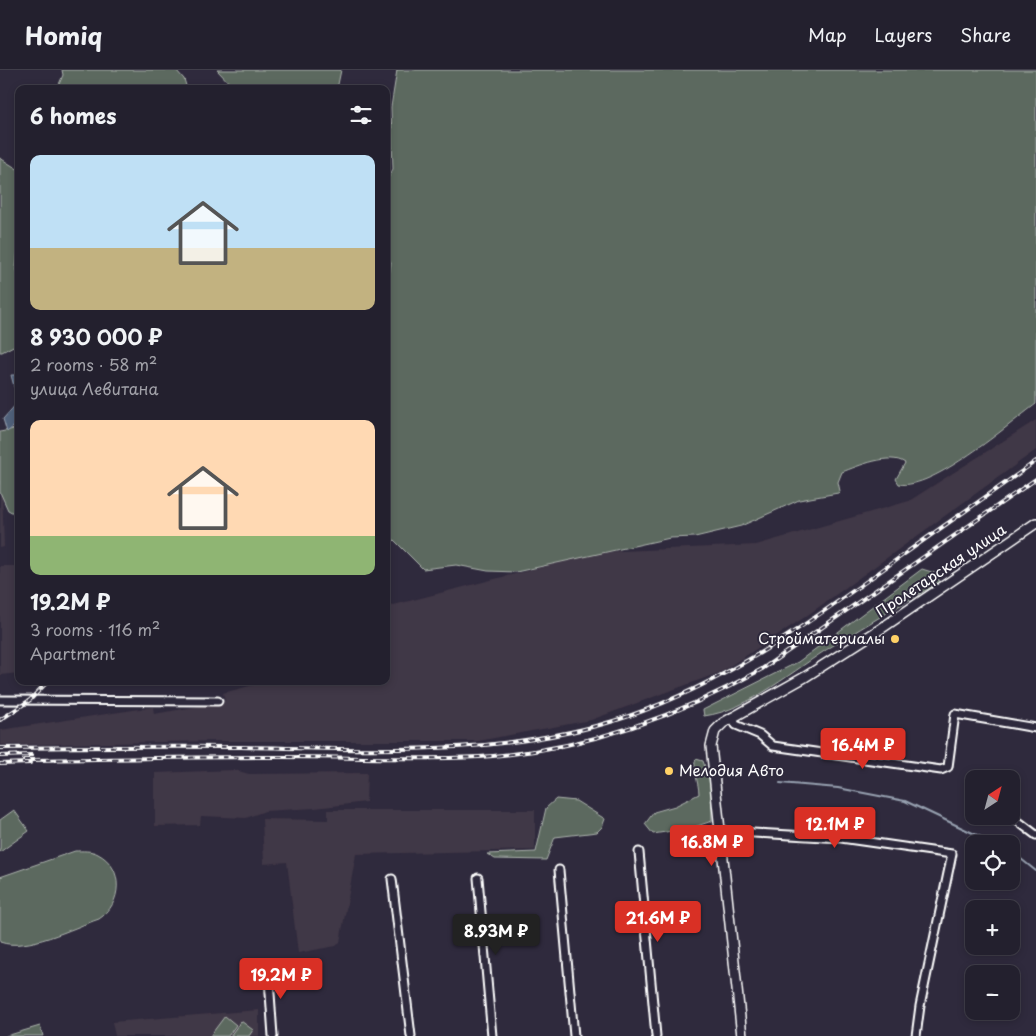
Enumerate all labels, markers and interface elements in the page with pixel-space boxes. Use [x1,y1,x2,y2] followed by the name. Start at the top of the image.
[25,17,102,53] text: Homiq
[808,21,847,48] text: Map
[875,21,932,48] text: Layers
[960,21,1011,48] text: Share
[30,99,116,131] text: 6 homes
[347,101,375,129] icon: filters
[158,188,248,278] icon: home
[30,320,162,352] text: 8 930 000 ₽
[30,352,157,376] text: 2 rooms · 58 m²
[30,376,159,400] text: улица Левитана
[158,453,248,543] icon: home
[870,517,1011,622] street label: Пролетарская улица
[30,585,110,617] text: 19.2M ₽
[30,617,160,641] text: 3 rooms · 116 m²
[758,626,885,649] place label: Стройматериалы
[889,633,901,645] marker: Стройматериалы
[30,641,115,665] text: Apartment
[817,728,909,770] pin: 16.4M ₽
[832,732,894,756] text: 16.4M ₽
[679,758,784,781] place label: Мелодия Авто
[663,765,675,777] marker: Мелодия Авто
[965,770,1020,825] north arrow
[965,770,1020,1020] map controls
[789,806,881,849] pin: 12.1M ₽
[805,811,865,835] text: 12.1M ₽
[666,824,758,867] pin: 16.8M ₽
[681,829,743,853] text: 16.8M ₽
[965,835,1020,890] button: locate
[612,900,704,943] pin: 21.6M ₽
[965,900,1020,955] button: +
[626,905,690,929] text: 21.6M ₽
[450,914,542,956] pin: 8.93M ₽
[464,918,528,942] text: 8.93M ₽
[235,958,327,1000] pin: 19.2M ₽
[250,962,312,986] text: 19.2M ₽
[965,965,1020,1020] button: −

